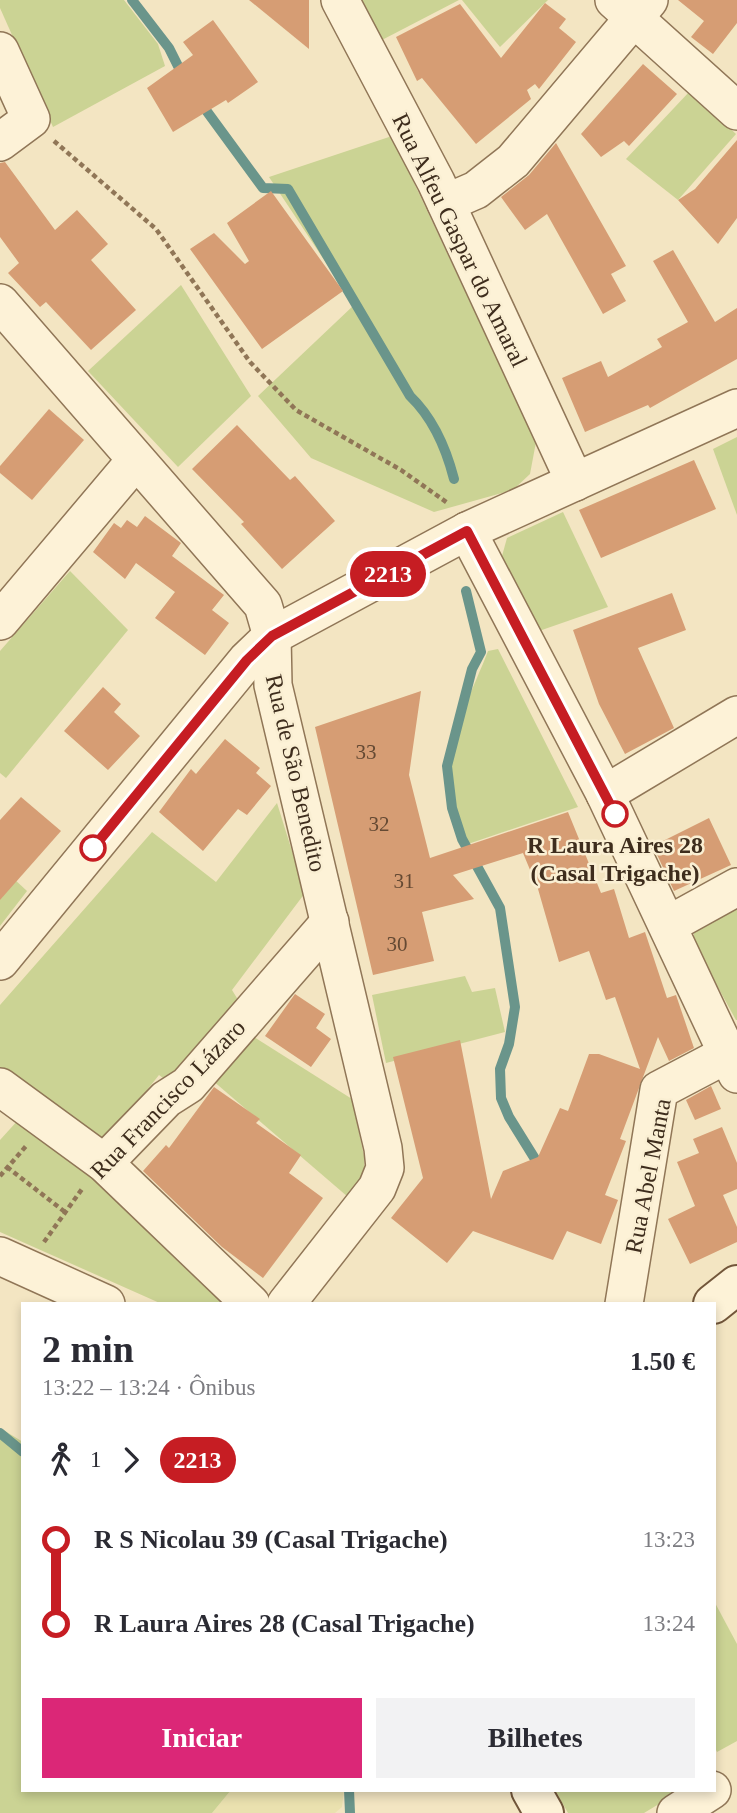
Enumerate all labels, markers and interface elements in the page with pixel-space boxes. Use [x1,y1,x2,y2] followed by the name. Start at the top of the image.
[387,109,533,371] street label: Rua Alfeu Gaspar do Amaral
[339,551,437,597] line badge: 2213
[364,561,412,587] text: 2213
[261,672,331,874] street label: Rua de São Benedito
[356,740,377,764] house number: 33
[602,801,628,827] marker: R Laura Aires 28 (Casal Trigache)
[369,812,390,836] house number: 32
[527,832,703,886] place label: R Laura Aires 28 (Casal Trigache)
[80,835,106,861] unlabelled marker
[394,869,415,893] house number: 31
[387,932,408,956] house number: 30
[86,1014,250,1184] street label: Rua Francisco Lázaro
[620,1096,676,1256] street label: Rua Abel Manta
[42,1328,134,1370] text: 2 min
[630,1347,695,1376] text: 1.50 €
[42,1375,255,1400] text: 13:22 – 13:24 · Ônibus
[42,1441,80,1479] icon: walk
[112,1441,150,1479] icon: forward
[90,1447,102,1472] text: 1
[174,1447,222,1473] text: 2213
[94,1525,448,1554] text: R S Nicolau 39 (Casal Trigache)
[643,1527,695,1552] text: 13:23
[94,1609,475,1638] text: R Laura Aires 28 (Casal Trigache)
[643,1611,695,1636] text: 13:24
[42,1698,362,1778] button: Iniciar
[376,1698,695,1778] button: Bilhetes

